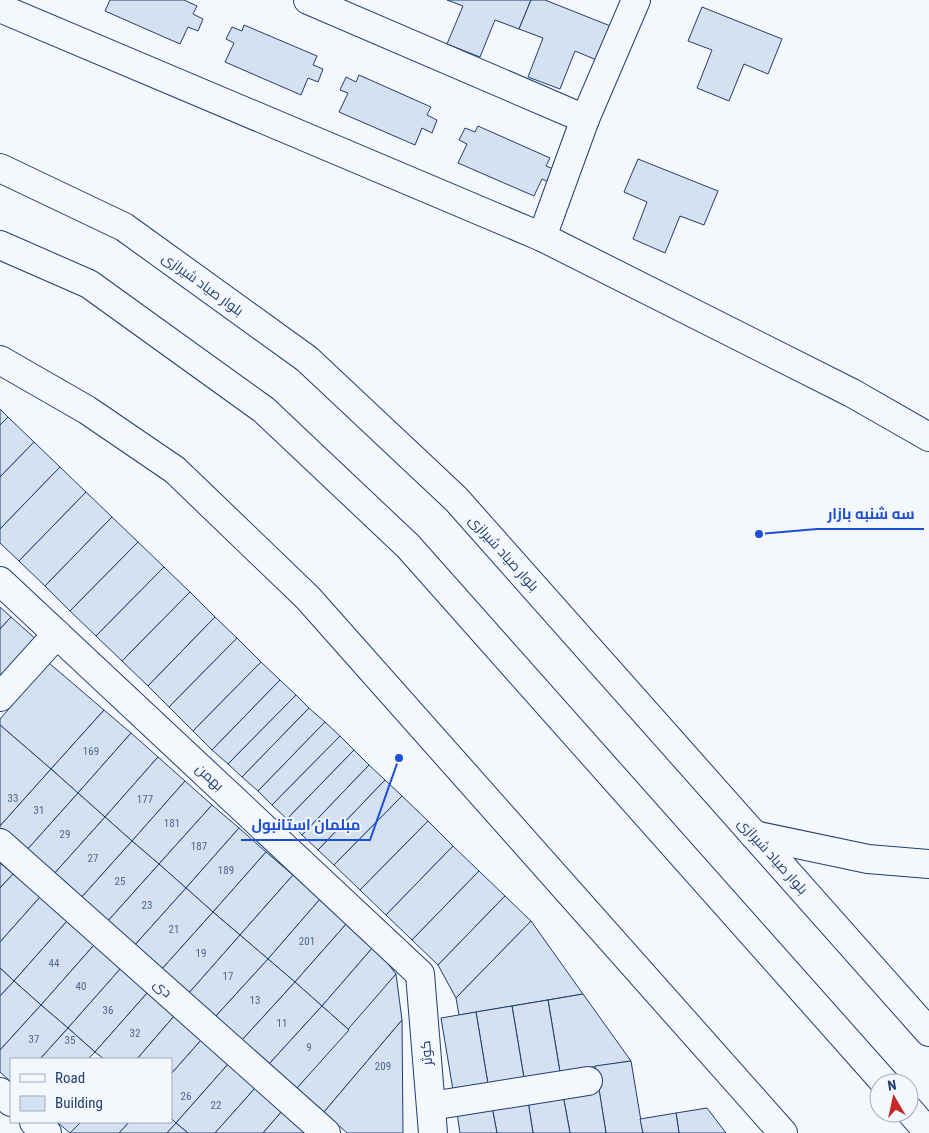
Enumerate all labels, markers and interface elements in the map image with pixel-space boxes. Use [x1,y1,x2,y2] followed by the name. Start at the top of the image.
[159,249,247,319] street label: بلوار صیاد شیرازی
[817,499,924,529] callout: سه شنبه بازار
[826,505,915,523] text: سه شنبه بازار
[466,512,542,594] street label: بلوار صیاد شیرازی
[83,745,99,758] house number: 169
[193,760,227,794] street label: بهمن
[8,792,18,805] house number: 33
[137,793,153,806] house number: 177
[34,804,44,817] house number: 31
[241,810,370,840] callout: مبلمان استانبول
[735,815,811,897] street label: بلوار صیاد شیرازی
[251,816,361,834] text: مبلمان استانبول
[164,817,180,830] house number: 181
[60,828,70,841] house number: 29
[191,840,207,853] house number: 187
[88,852,98,865] house number: 27
[218,864,234,877] house number: 189
[115,875,125,888] house number: 25
[142,899,152,912] house number: 23
[169,923,179,936] house number: 21
[299,935,315,948] house number: 201
[196,947,206,960] house number: 19
[49,957,60,970] house number: 44
[223,970,233,983] house number: 17
[150,976,176,1000] street label: دی
[76,980,86,993] house number: 40
[250,994,260,1007] house number: 13
[103,1004,113,1017] house number: 36
[277,1017,287,1030] house number: 11
[130,1027,140,1040] house number: 32
[29,1033,39,1046] house number: 37
[65,1034,75,1047] house number: 35
[417,1040,435,1067] street label: کوثر
[306,1041,312,1054] house number: 9
[10,1058,172,1123] legend
[375,1060,391,1073] house number: 209
[55,1069,85,1087] text: Road
[869,1073,919,1123] north arrow
[886,1077,897,1094] text: N
[181,1090,191,1103] house number: 26
[55,1094,103,1112] text: Building
[211,1099,221,1112] house number: 22

